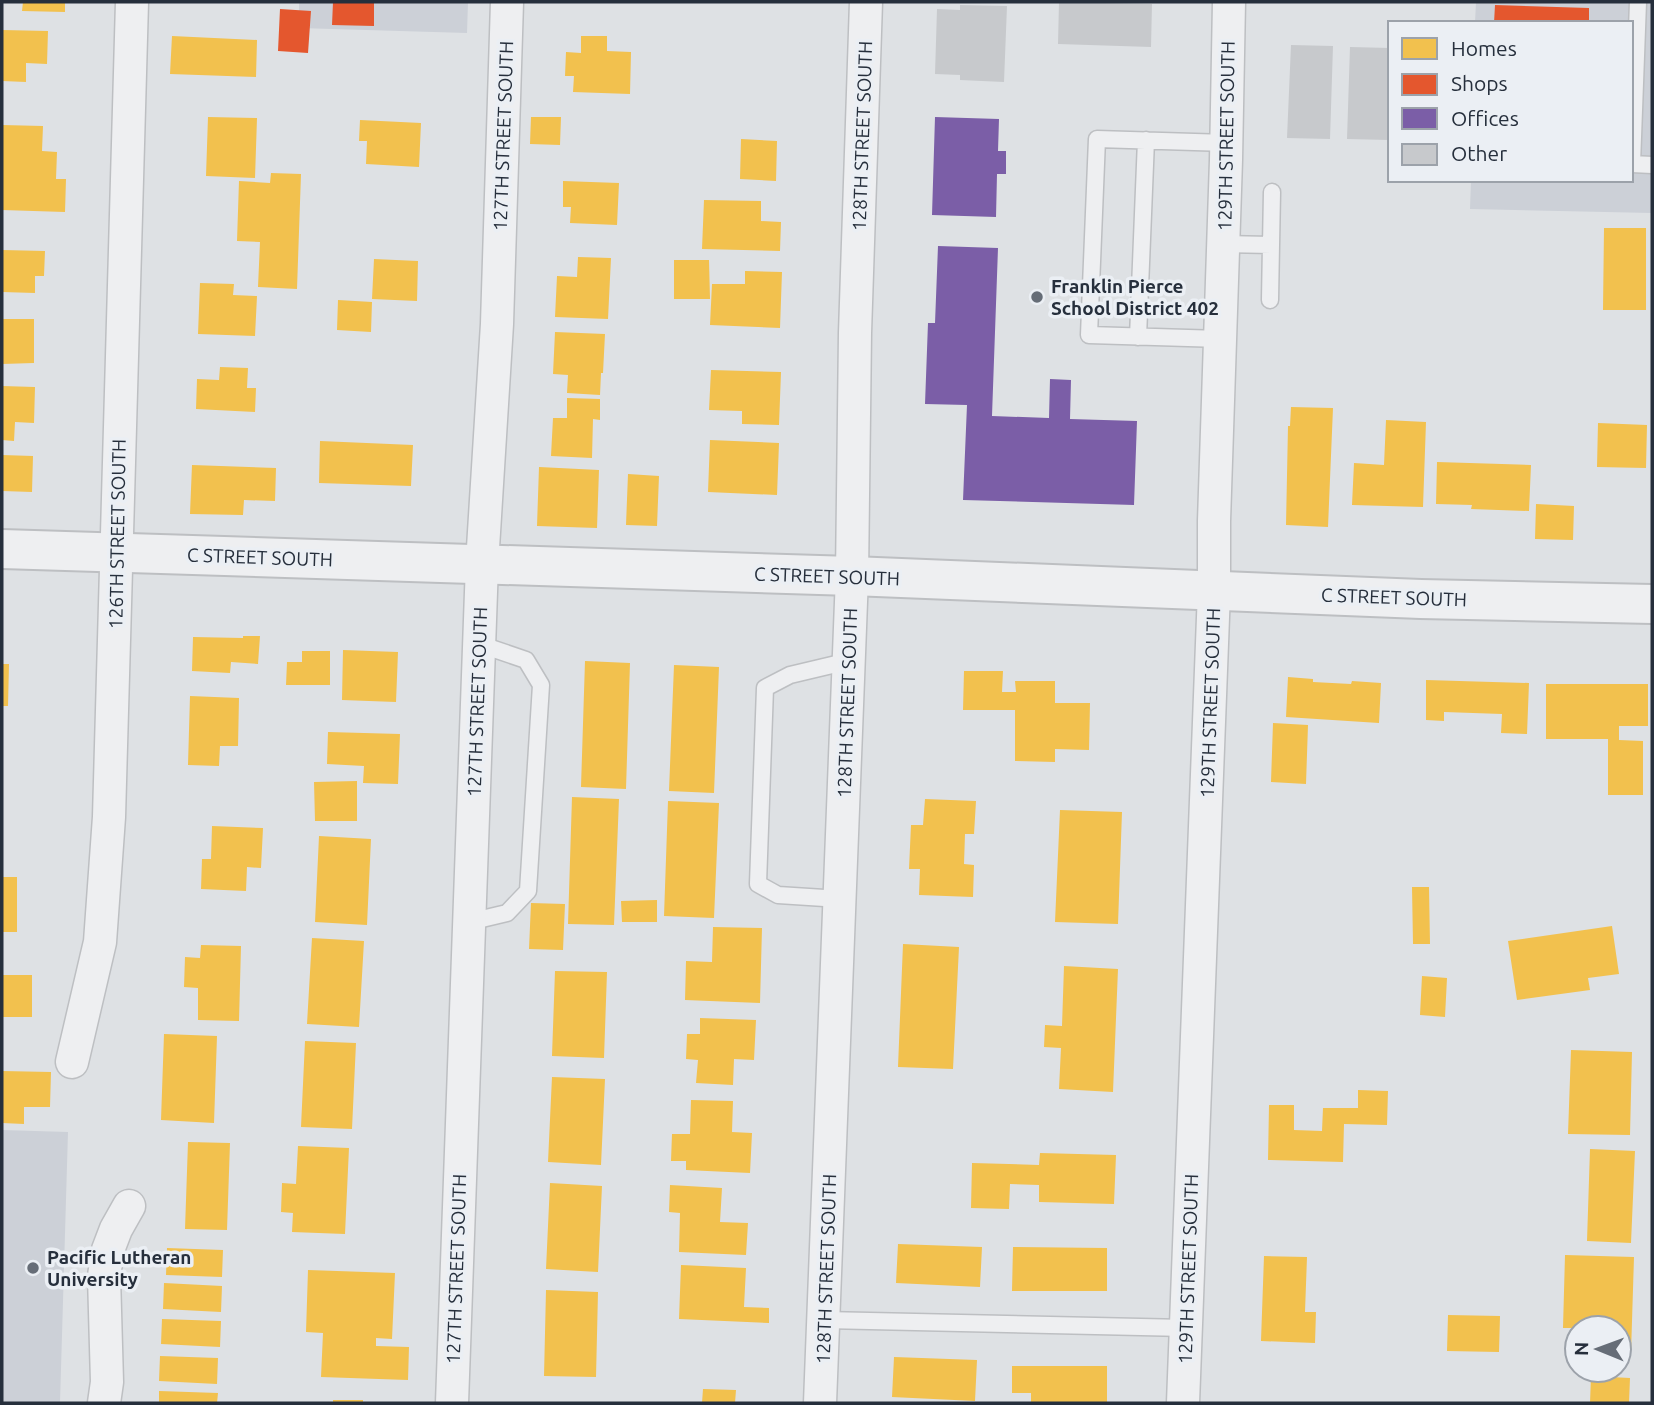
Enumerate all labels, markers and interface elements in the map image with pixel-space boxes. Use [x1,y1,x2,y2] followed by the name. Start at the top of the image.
[1388,21,1633,182] legend
[1451,36,1517,60] text: Homes
[489,40,517,232] street label: 127TH STREET SOUTH
[848,40,876,232] street label: 128TH STREET SOUTH
[1213,41,1239,231] street label: 129TH STREET SOUTH
[1451,71,1508,95] text: Shops
[1451,106,1519,130] text: Offices
[1451,141,1507,165] text: Other
[1051,275,1219,319] place label: Franklin Pierce School District 402
[1029,289,1045,305] marker: Franklin Pierce School District 402
[104,439,130,629] street label: 126TH STREET SOUTH
[187,543,333,571] street label: C STREET SOUTH
[754,562,900,590] street label: C STREET SOUTH
[1321,583,1467,611] street label: C STREET SOUTH
[463,606,491,798] street label: 127TH STREET SOUTH
[833,607,861,799] street label: 128TH STREET SOUTH
[1196,607,1224,799] street label: 129TH STREET SOUTH
[442,1173,470,1365] street label: 127TH STREET SOUTH
[812,1173,840,1365] street label: 128TH STREET SOUTH
[1174,1173,1202,1365] street label: 129TH STREET SOUTH
[47,1246,191,1290] place label: Pacific Lutheran University
[25,1260,41,1276] marker: Pacific Lutheran University
[1563,1314,1633,1384] north arrow
[1570,1341,1592,1356] text: N

